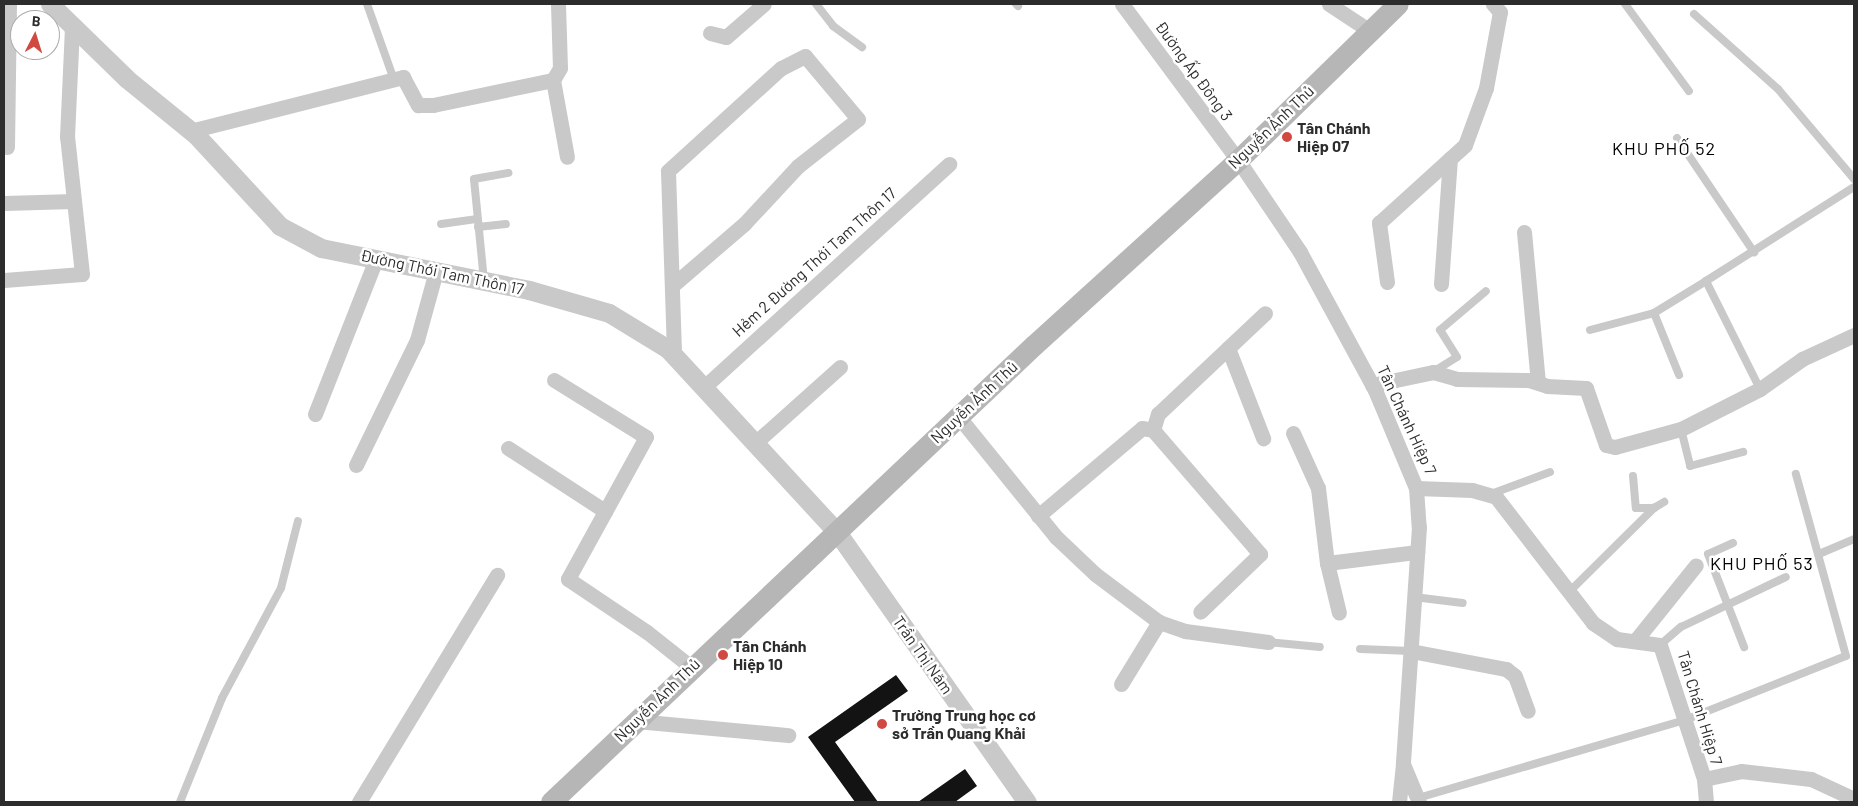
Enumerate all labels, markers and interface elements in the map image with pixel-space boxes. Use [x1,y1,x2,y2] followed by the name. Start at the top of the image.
[10,10,60,60] north arrow
[31,12,41,29] text: B
[1152,18,1236,124] street label: Đường Ấp Đông 3
[1224,81,1318,173] street label: Nguyễn Ảnh Thủ
[1297,118,1371,156] place label: Tân Chánh Hiệp 07
[1281,131,1293,143] marker: Tân Chánh Hiệp 07
[1611,137,1717,159] district label: KHU PHỐ 52
[728,183,900,341] street label: Hẻm 2 Đường Thới Tam Thôn 17
[359,245,525,299] street label: Đường Thới Tam Thôn 17
[927,357,1021,447] street label: Nguyễn Ảnh Thủ
[1373,362,1441,478] street label: Tân Chánh Hiệp 7
[1709,552,1815,574] district label: KHU PHỐ 53
[889,612,957,698] street label: Trần Thị Năm
[733,636,807,674] place label: Tân Chánh Hiệp 10
[717,649,729,661] marker: Tân Chánh Hiệp 10
[1674,649,1726,767] street label: Tân Chánh Hiệp 7
[610,654,704,746] street label: Nguyễn Ảnh Thủ
[892,705,1036,743] place label: Trường Trung học cơ sở Trần Quang Khải
[876,718,888,730] marker: Trường Trung học cơ sở Trần Quang Khải

